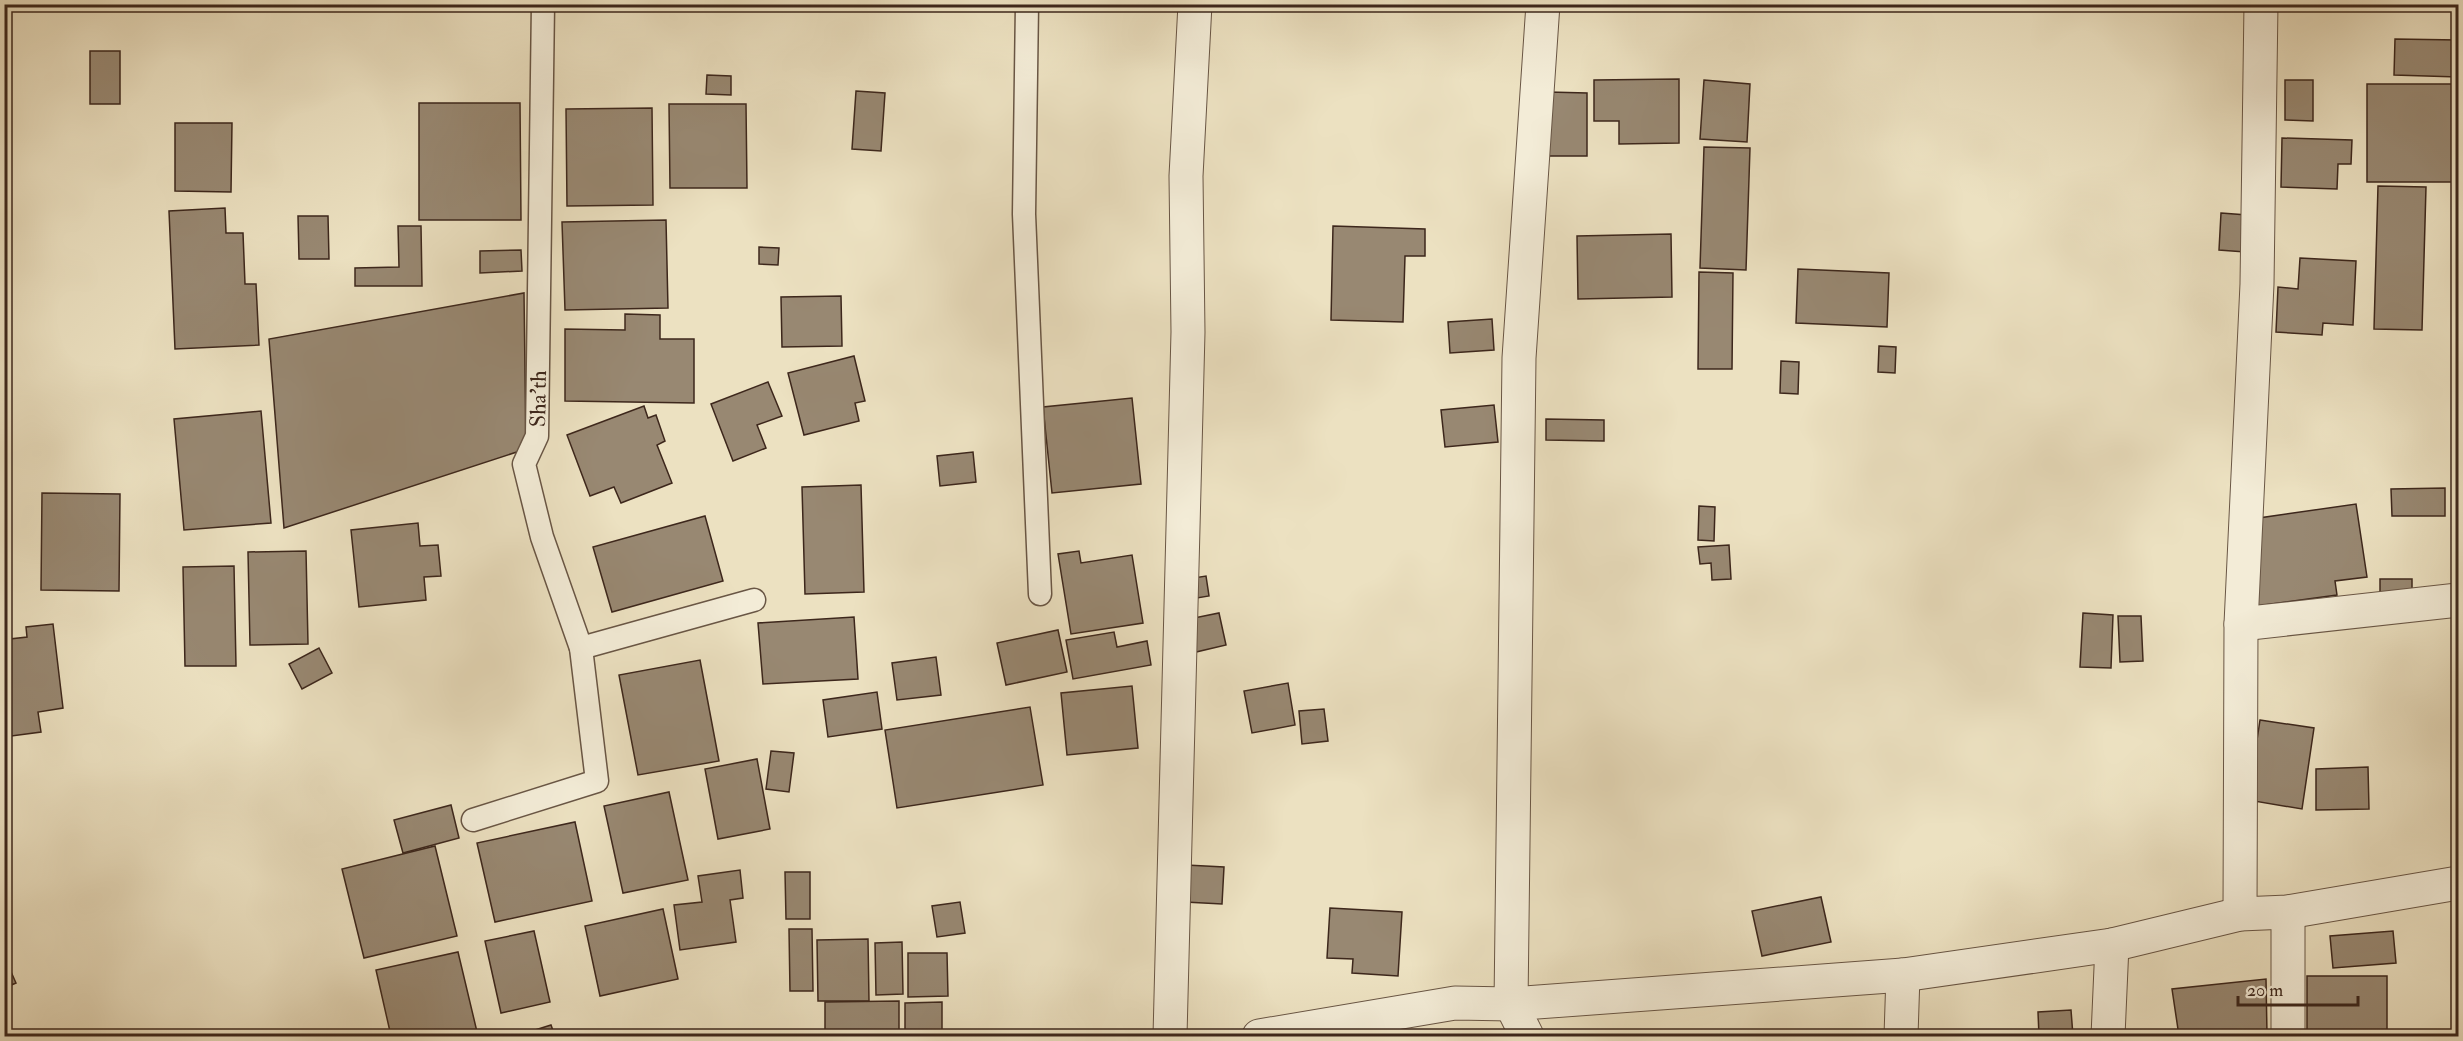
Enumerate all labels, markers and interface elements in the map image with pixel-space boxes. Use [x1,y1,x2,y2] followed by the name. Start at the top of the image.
[524,370,553,427] street label: Sha'th
[2238,969,2358,1007] scale bar
[2247,979,2283,1002] text: 20 m

